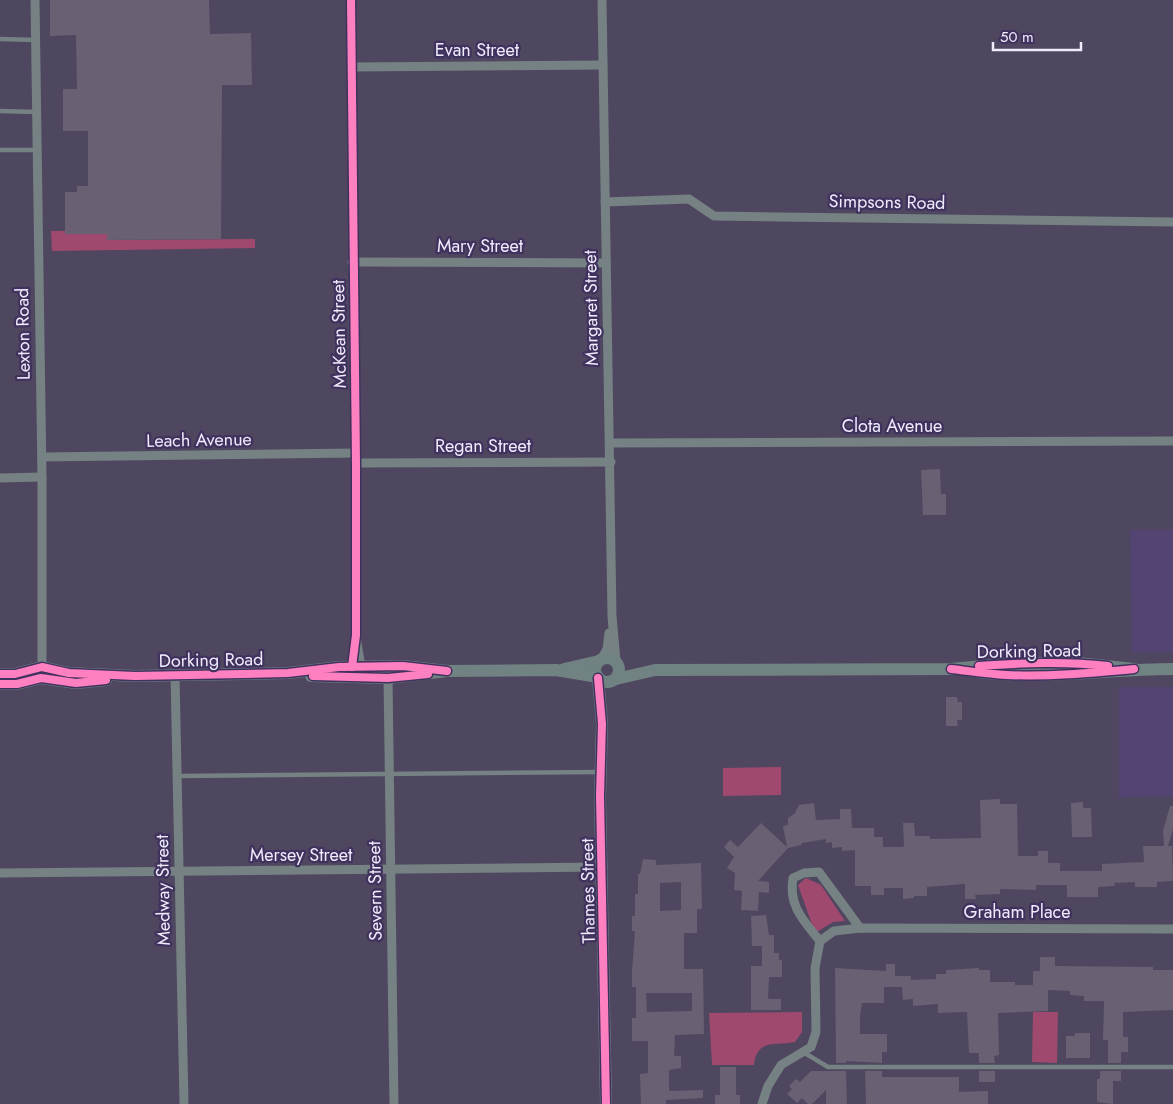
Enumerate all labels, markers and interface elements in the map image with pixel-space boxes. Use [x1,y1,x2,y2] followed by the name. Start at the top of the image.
[993,20,1080,52] scale bar
[1000,26,1034,48] text: 50 m
[435,37,520,63] street label: Evan Street
[828,188,946,216] street label: Simpsons Road
[437,233,524,259] street label: Mary Street
[577,249,605,366] street label: Margaret Street
[325,279,353,388] street label: McKean Street
[9,288,37,380] street label: Lexton Road
[842,413,942,439] street label: Clota Avenue
[146,426,252,454] street label: Leach Avenue
[435,433,532,459] street label: Regan Street
[976,637,1082,665] street label: Dorking Road
[158,646,264,674] street label: Dorking Road
[149,834,177,946] street label: Medway Street
[574,837,602,944] street label: Thames Street
[361,840,389,941] street label: Severn Street
[250,842,353,868] street label: Mersey Street
[964,899,1070,925] street label: Graham Place

